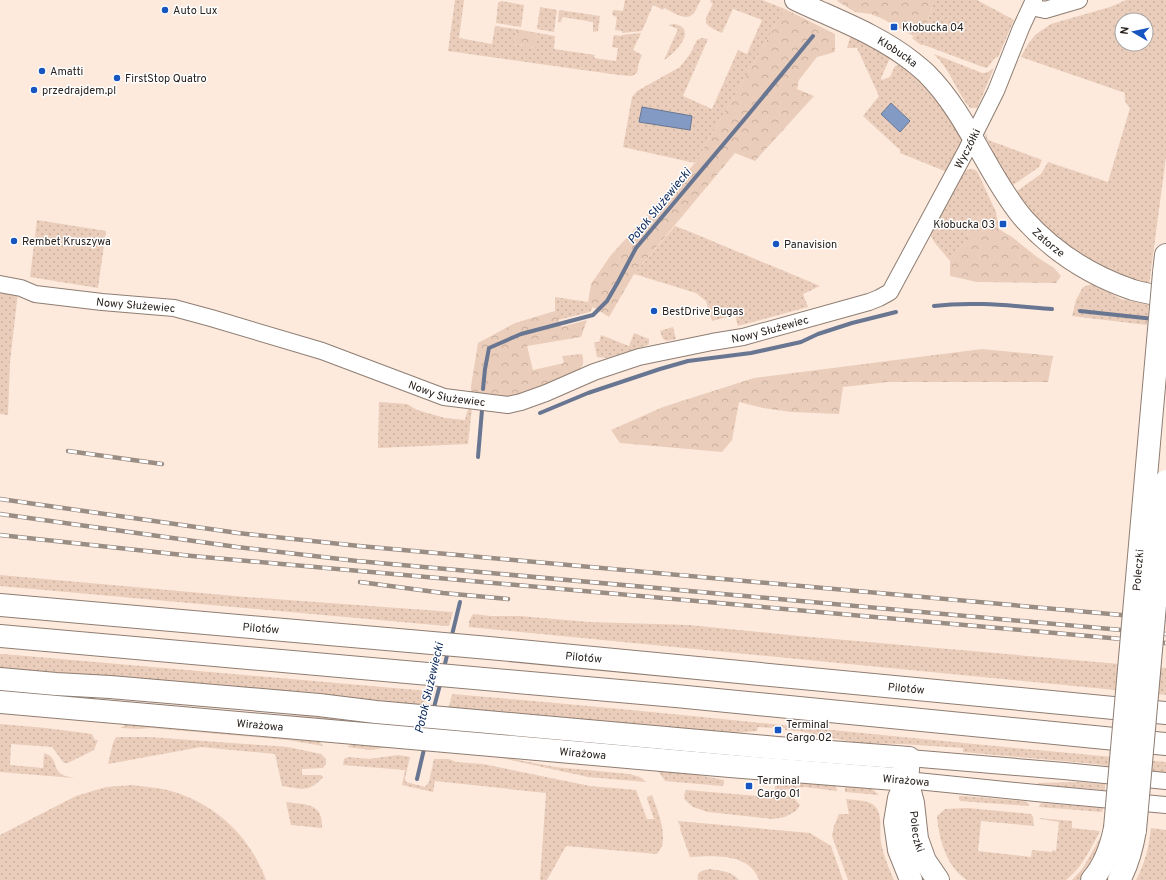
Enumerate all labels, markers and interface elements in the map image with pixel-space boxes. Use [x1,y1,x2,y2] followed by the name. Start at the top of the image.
[173,4,218,18] place label: Auto Lux
[160,5,170,15] marker: Auto Lux
[1114,12,1154,52] north arrow
[902,21,964,35] place label: Kłobucka 04
[889,22,899,32] marker: Kłobucka 04
[1118,26,1133,36] text: N
[875,34,920,71] street label: Kłobucka
[50,65,83,79] place label: Amatti
[37,66,47,76] marker: Amatti
[125,72,207,86] place label: FirstStop Quatro
[112,73,122,83] marker: FirstStop Quatro
[42,84,116,98] place label: przedrajdem.pl
[29,85,39,95] marker: przedrajdem.pl
[952,126,984,172] street label: Wyczółki
[624,165,696,248] water label: Potok Służewiecki
[933,218,995,232] place label: Kłobucka 03
[998,219,1008,229] marker: Kłobucka 03
[1029,225,1067,261] street label: Zatorze
[22,235,111,249] place label: Rembet Kruszywa
[9,236,19,246] marker: Rembet Kruszywa
[784,238,837,252] place label: Panavision
[771,239,781,249] marker: Panavision
[95,295,176,316] street label: Nowy Służewiec
[662,305,744,319] place label: BestDrive Bugas
[649,306,659,316] marker: BestDrive Bugas
[730,313,810,347] street label: Nowy Służewiec
[406,378,486,410] street label: Nowy Służewiec
[1130,549,1148,591] street label: Poleczki
[242,620,280,638] street label: Pilotów
[412,640,448,735] water label: Potok Służewiecki
[565,649,603,667] street label: Pilotów
[887,680,925,698] street label: Pilotów
[236,717,284,735] street label: Wirażowa
[786,718,832,745] place label: Terminal Cargo 02
[773,725,783,735] marker: Terminal Cargo 02
[559,745,607,763] street label: Wirażowa
[882,772,930,790] street label: Wirażowa
[757,774,800,801] place label: Terminal Cargo 01
[744,781,754,791] marker: Terminal Cargo 01
[906,810,927,854] street label: Poleczki

